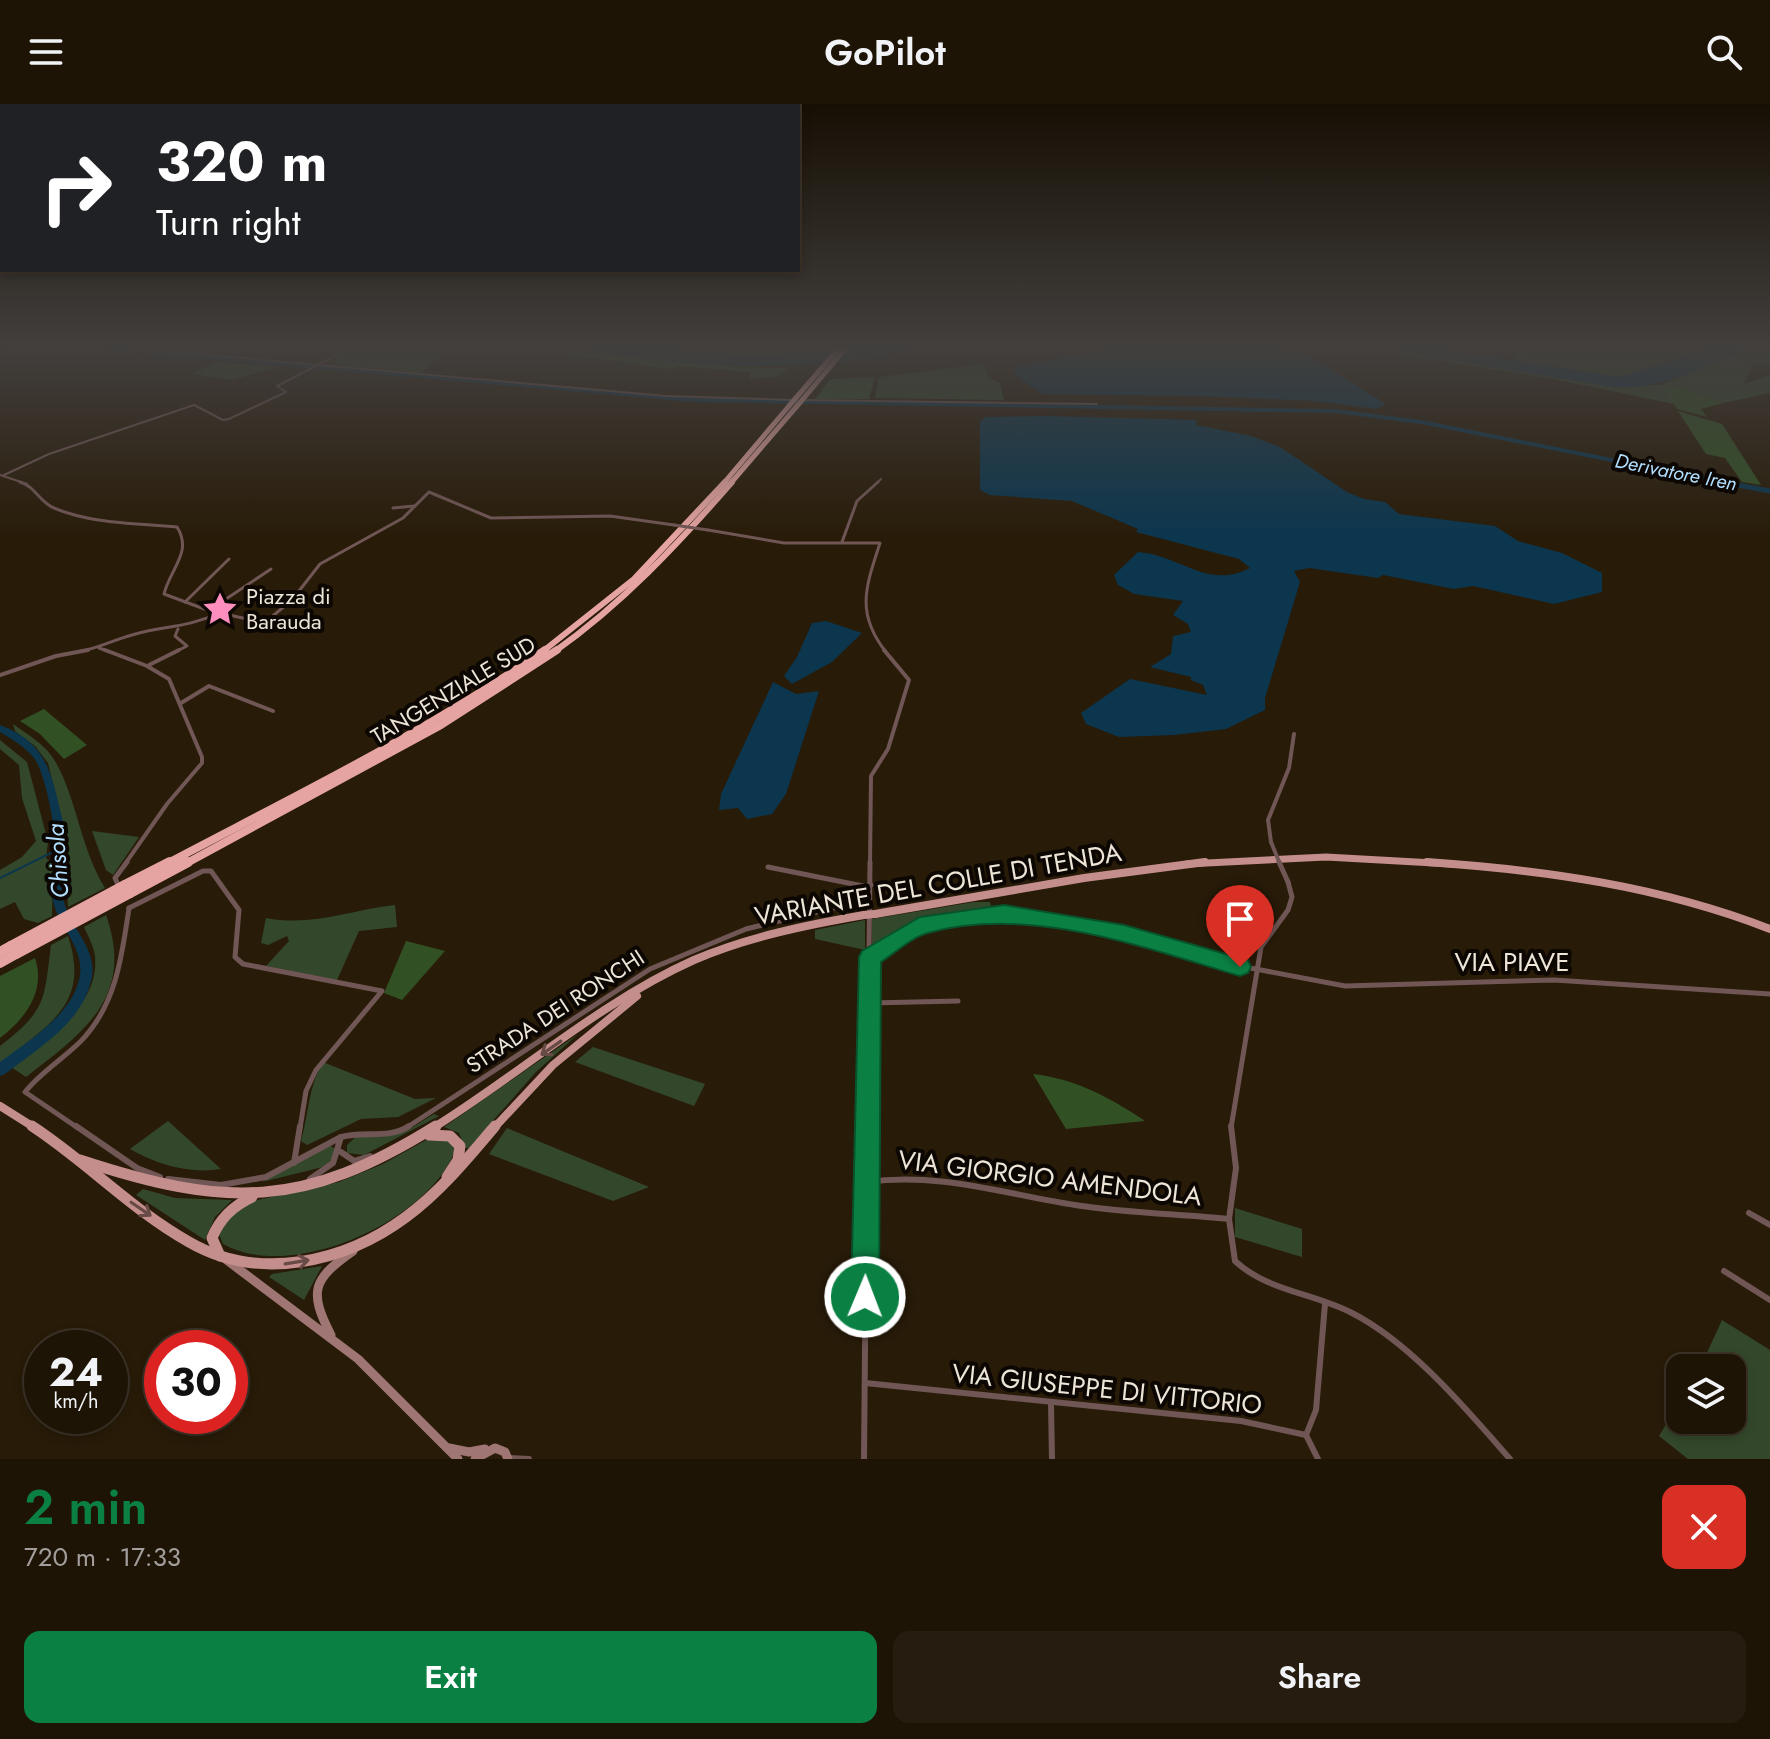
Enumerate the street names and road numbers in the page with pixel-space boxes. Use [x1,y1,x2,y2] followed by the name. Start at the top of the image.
[365,628,541,752] street label: TANGENZIALE SUD
[752,833,1125,935] street label: VARIANTE DEL COLLE DI TENDA
[460,941,650,1081] street label: STRADA DEI RONCHI
[1454,943,1570,981] street label: VIA PIAVE
[896,1141,1205,1216] street label: VIA GIORGIO AMENDOLA
[950,1354,1264,1424] street label: VIA GIUSEPPE DI VITTORIO

